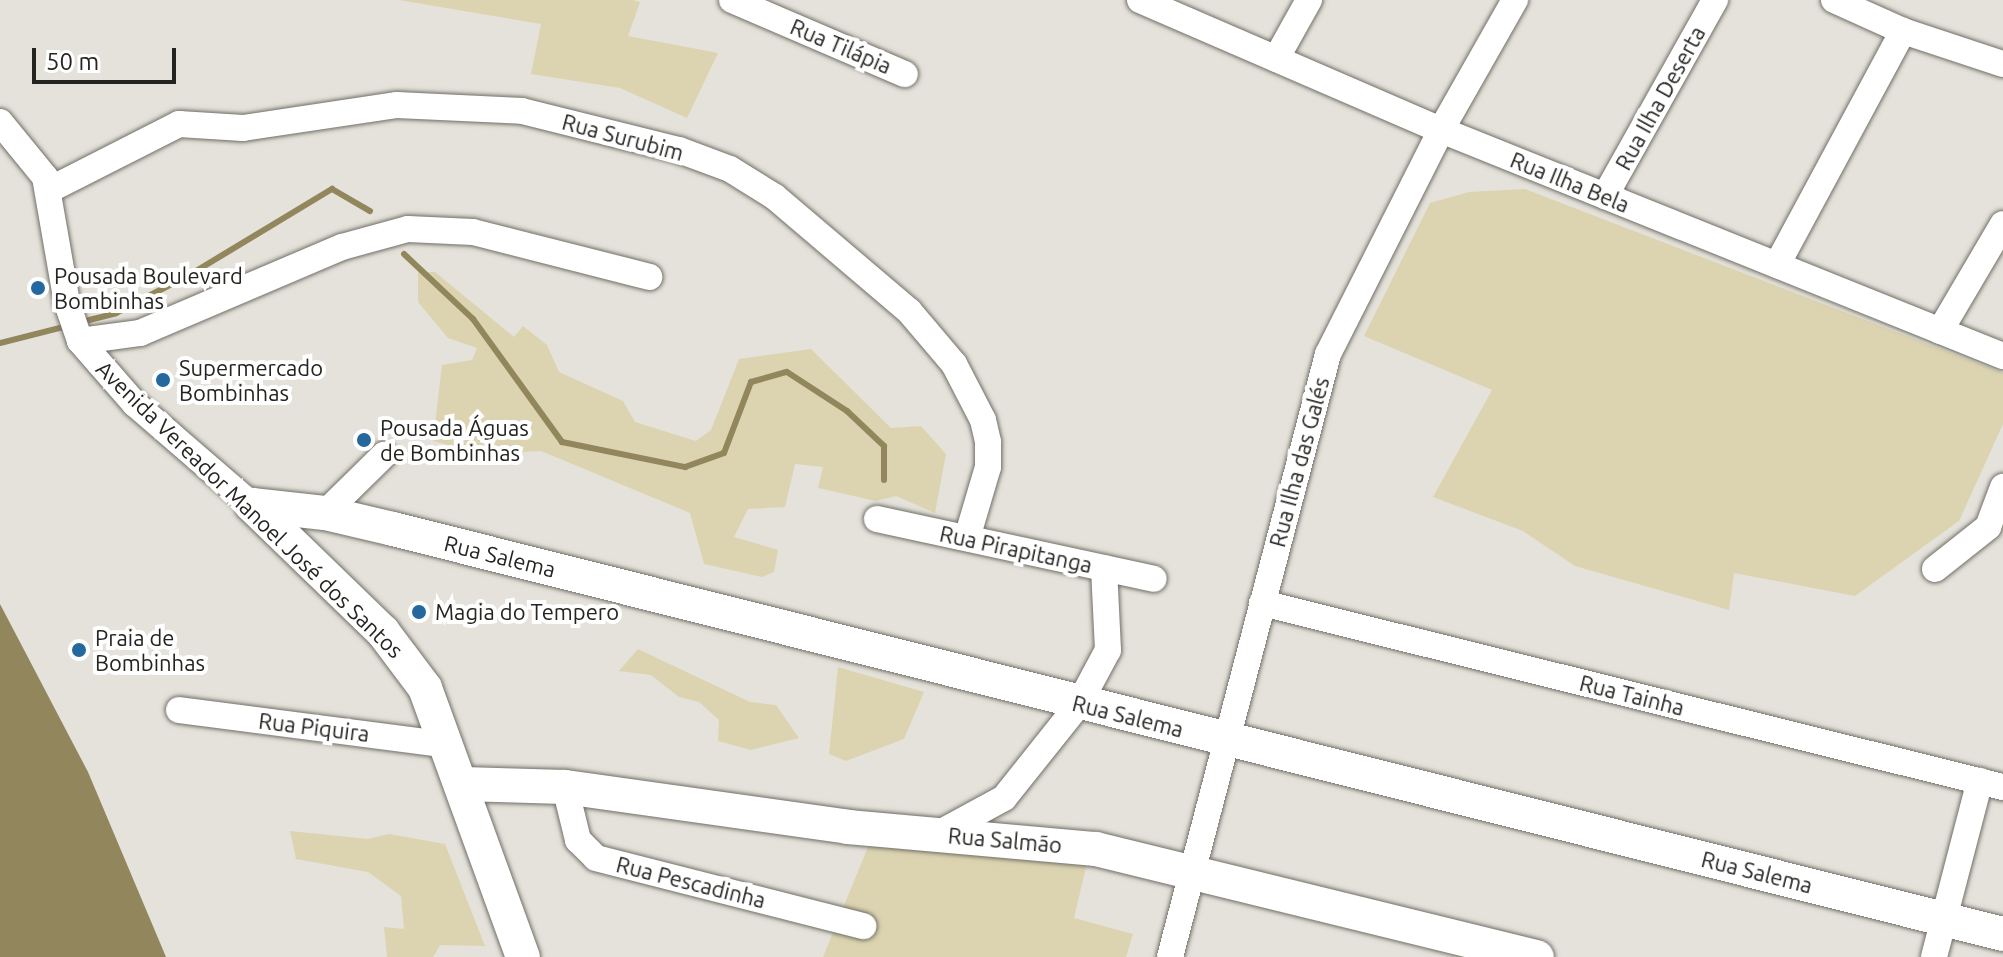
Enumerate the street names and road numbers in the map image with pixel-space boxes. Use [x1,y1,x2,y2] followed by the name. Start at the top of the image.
[786,13,896,79] street label: Rua Tilápia
[1610,21,1710,175] street label: Rua Ilha Deserta
[559,108,687,166] street label: Rua Surubim
[1507,146,1633,218] street label: Rua Ilha Bela
[91,355,409,663] street label: Avenida Vereador Manoel José dos Santos
[1264,374,1334,550] street label: Rua Ilha das Galés
[937,520,1095,578] street label: Rua Pirapitanga
[442,529,558,583] street label: Rua Salema
[1577,669,1687,721] street label: Rua Tainha
[1070,689,1186,743] street label: Rua Salema
[257,707,371,747] street label: Rua Piquira
[947,822,1063,858] street label: Rua Salmão
[1699,845,1815,899] street label: Rua Salema
[614,851,768,913] street label: Rua Pescadinha

